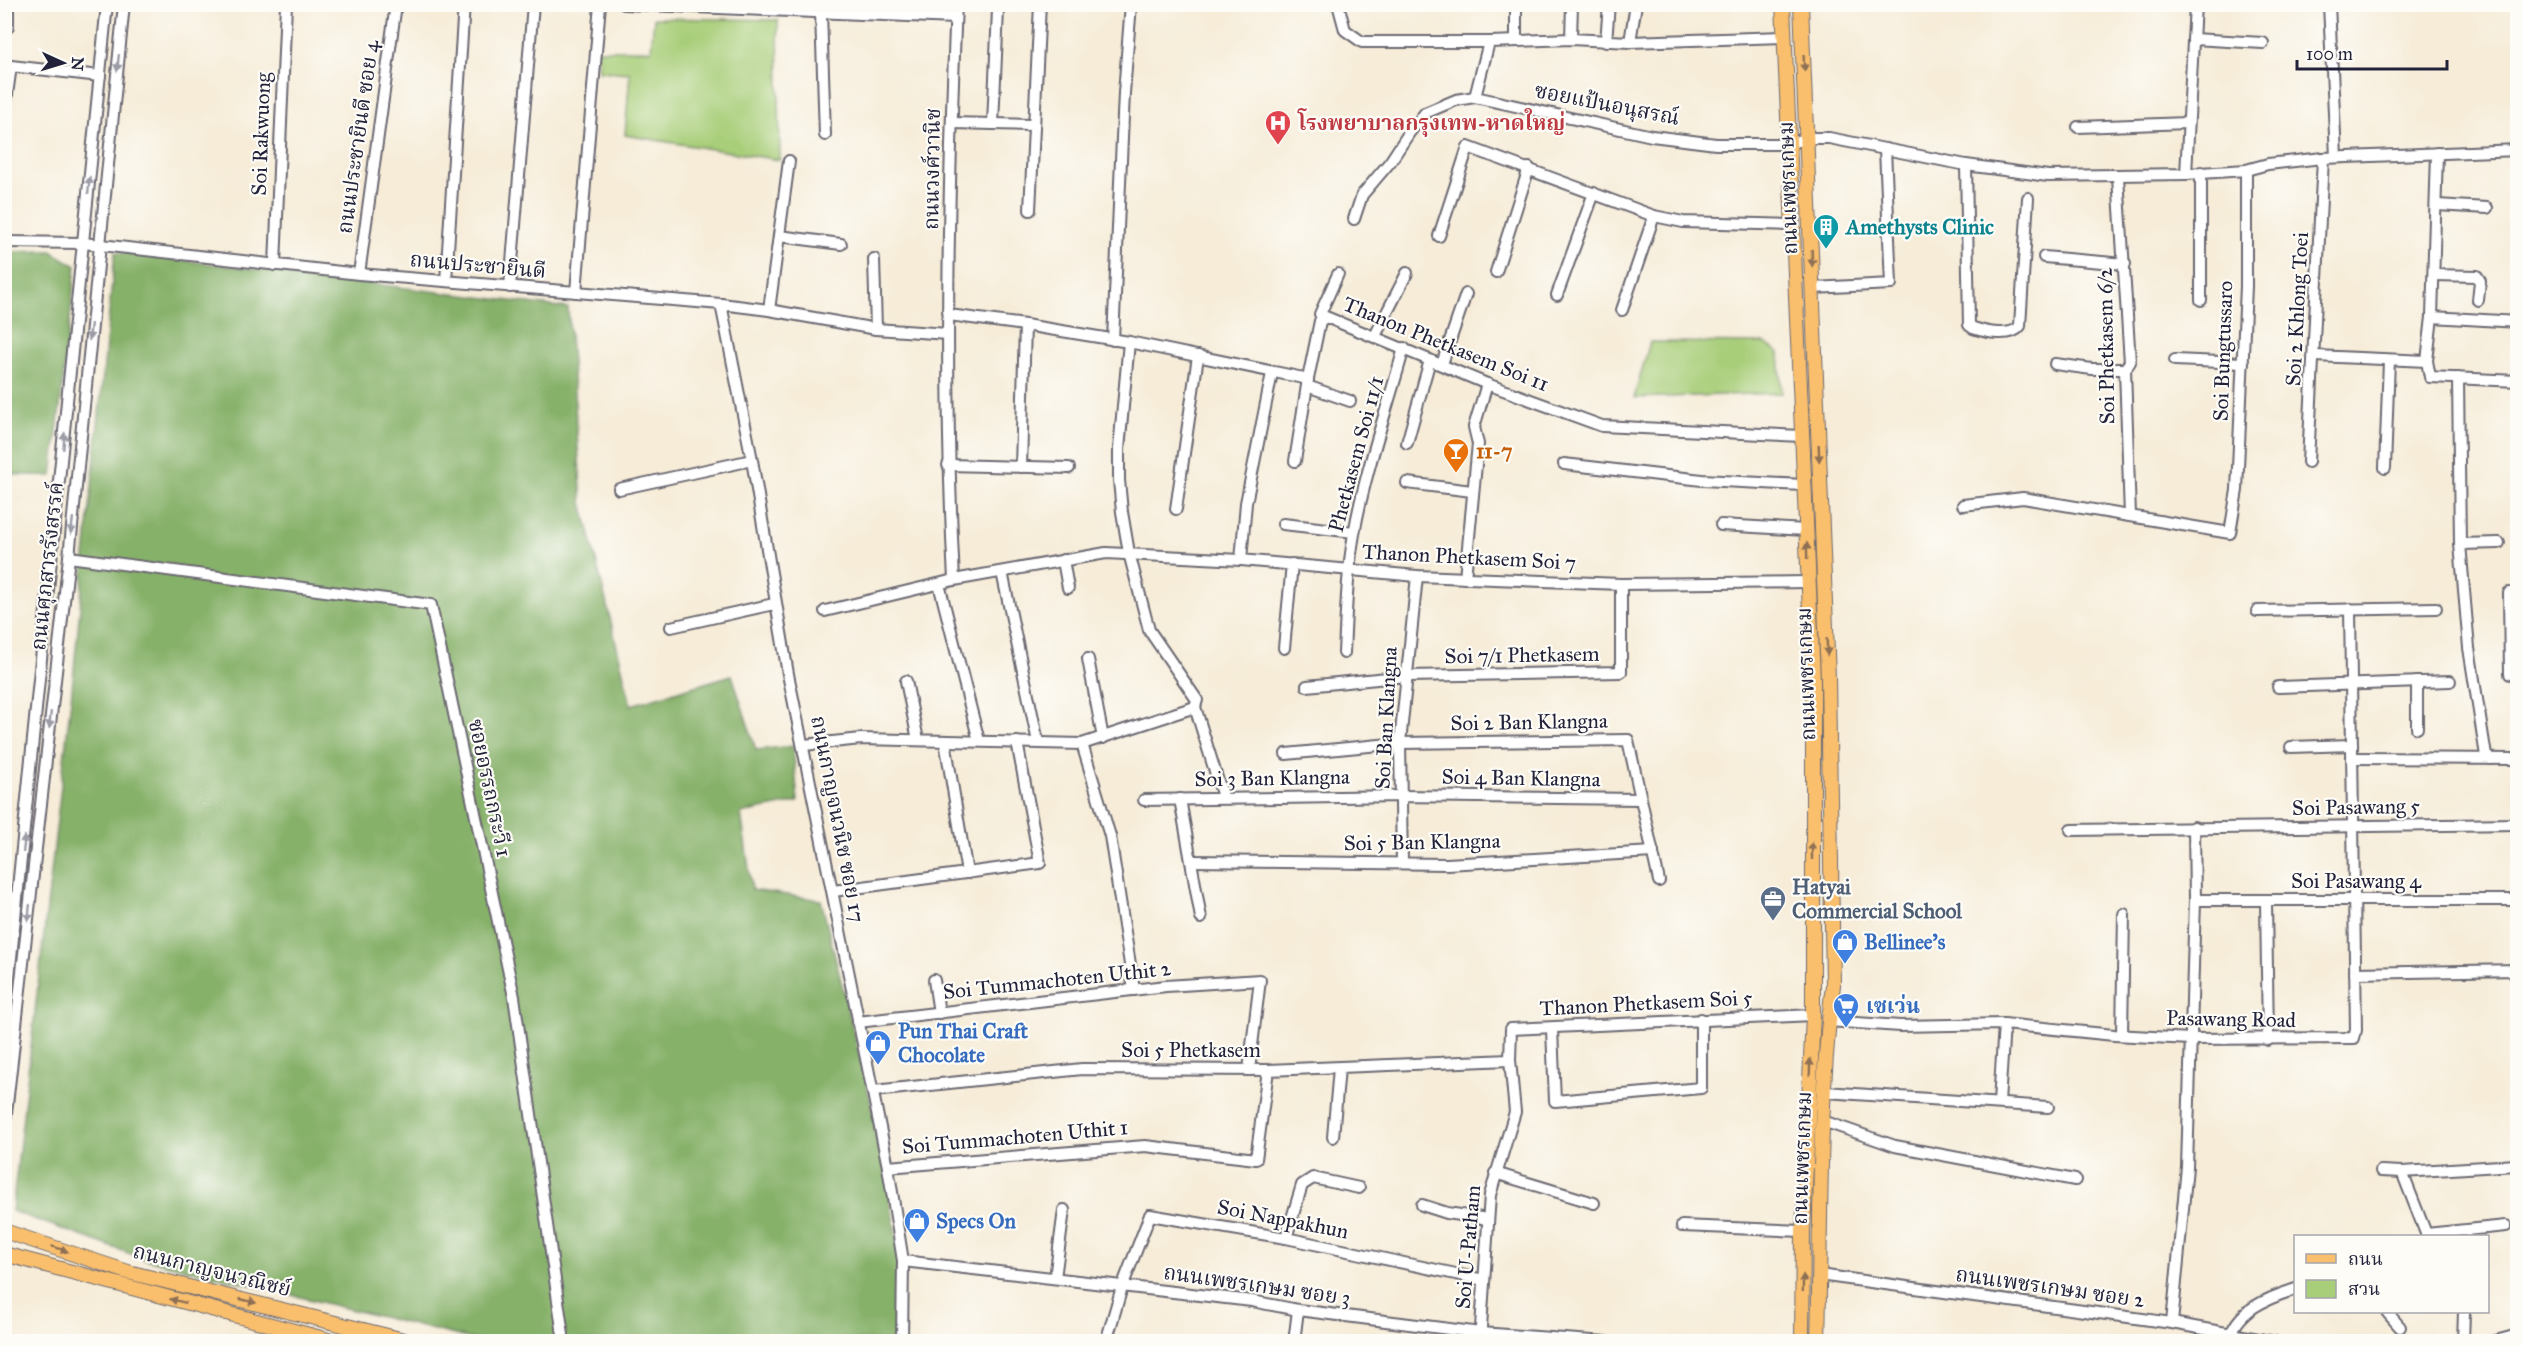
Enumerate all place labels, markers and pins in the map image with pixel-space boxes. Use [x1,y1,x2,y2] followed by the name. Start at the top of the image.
[1263,108,1293,146] hospital icon: โรงพยาบาลกรุงเทพ-หาดใหญ่
[1297,108,1565,137] place label: โรงพยาบาลกรุงเทพ-หาดใหญ่
[1811,212,1841,250] building icon: Amethysts Clinic
[1844,214,1994,240] place label: Amethysts Clinic
[1441,436,1471,474] bar icon: 11-7
[1476,438,1512,464] place label: 11-7
[1792,874,1963,924] place label: Hatyai Commercial School
[1758,884,1788,922] office icon: Hatyai Commercial School
[1830,927,1860,965] shop icon: Bellinee’s
[1864,929,1946,955] place label: Bellinee’s
[1831,991,1861,1029] supermarket icon: เซเว่น
[1866,993,1920,1019] place label: เซเว่น
[898,1018,1028,1068] place label: Pun Thai Craft Chocolate
[863,1028,893,1066] shop icon: Pun Thai Craft Chocolate
[902,1206,932,1244] shop icon: Specs On
[936,1208,1016,1234] place label: Specs On

